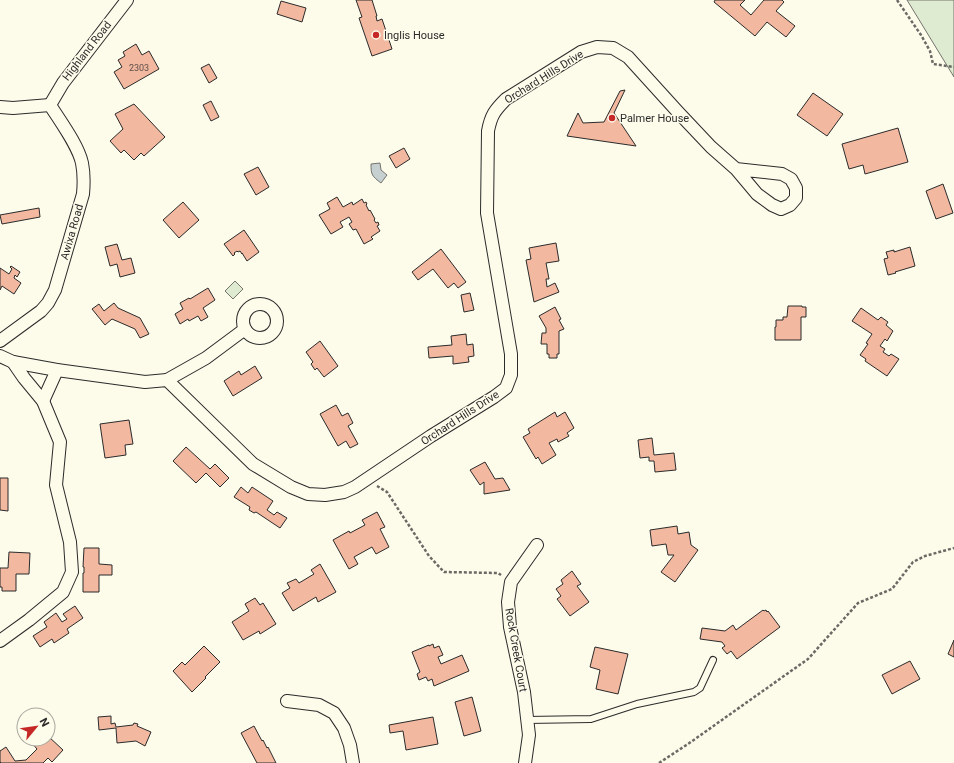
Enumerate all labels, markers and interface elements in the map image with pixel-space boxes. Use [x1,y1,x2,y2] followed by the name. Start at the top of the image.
[60,19,114,83] street label: Highland Road
[384,29,445,42] place label: Inglis House
[371,30,381,40] marker: Inglis House
[502,47,586,107] street label: Orchard Hills Drive
[129,63,149,73] house number: 2303
[620,112,689,125] place label: Palmer House
[607,113,617,123] marker: Palmer House
[58,203,86,261] street label: Awixa Road
[418,388,502,448] street label: Orchard Hills Drive
[502,607,530,693] street label: Rock Creek Court
[16,707,56,747] north arrow
[37,716,52,729] text: N

